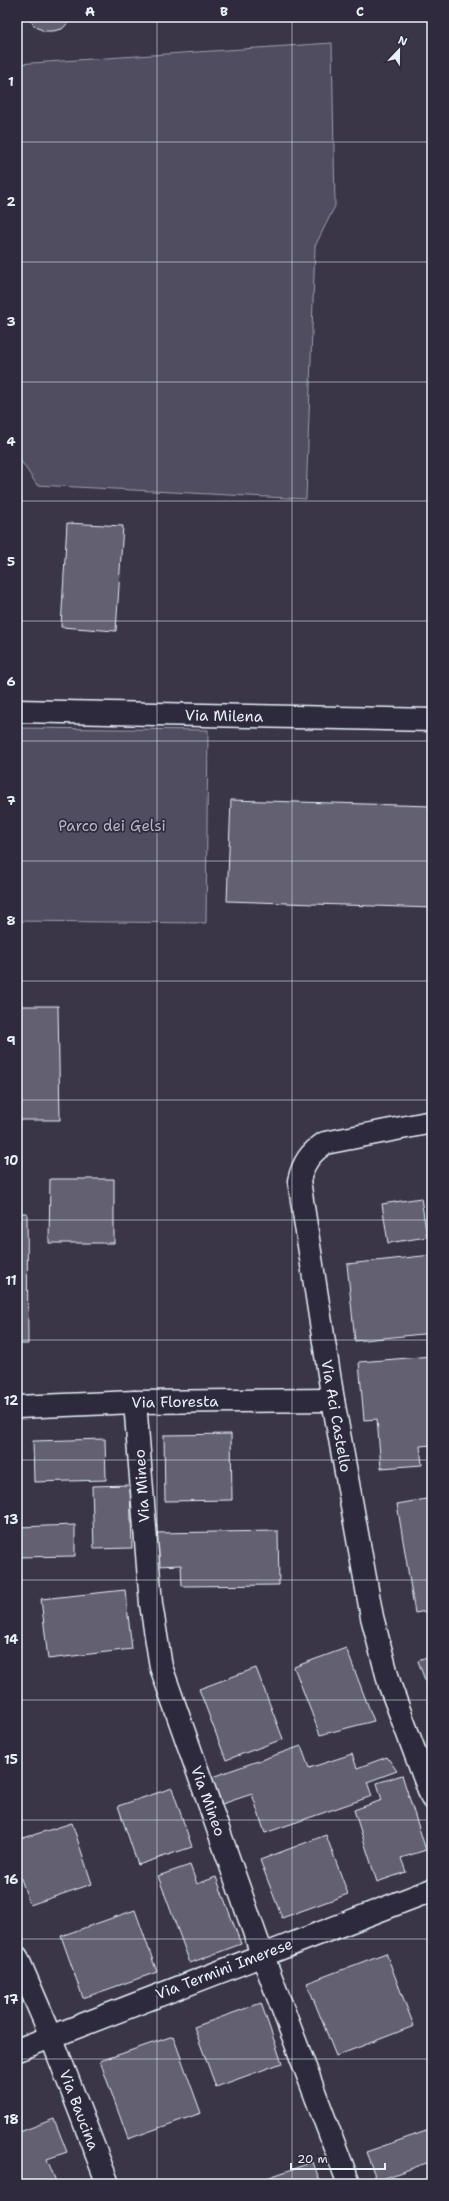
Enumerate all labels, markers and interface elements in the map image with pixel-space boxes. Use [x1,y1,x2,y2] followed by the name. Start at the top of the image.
[85,3,95,20] text: A
[220,3,228,20] text: B
[356,3,364,20] text: C
[379,30,419,70] north arrow
[396,33,410,50] text: N
[8,73,14,90] text: 1
[6,193,16,210] text: 2
[6,313,16,330] text: 3
[6,433,16,450] text: 4
[7,553,15,570] text: 5
[6,673,16,690] text: 6
[185,705,264,727] street label: Via Milena
[6,792,16,809] text: 7
[58,816,166,836] park label: Parco dei Gelsi
[6,912,16,929] text: 8
[6,1032,16,1049] text: 9
[4,1152,18,1169] text: 10
[5,1272,17,1289] text: 11
[316,1358,356,1474] street label: Via Aci Castello
[131,1391,219,1413] street label: Via Floresta
[4,1392,18,1409] text: 12
[129,1449,155,1523] street label: Via Mineo
[4,1511,18,1528] text: 13
[4,1631,18,1648] text: 14
[4,1751,18,1768] text: 15
[186,1763,230,1839] street label: Via Mineo
[4,1871,18,1888] text: 16
[153,1934,295,2004] street label: Via Termini Imerese
[4,1991,18,2008] text: 17
[55,2067,104,2154] street label: Via Baucina
[4,2111,18,2128] text: 18
[291,2145,385,2171] scale bar
[297,2151,328,2167] text: 20 m

